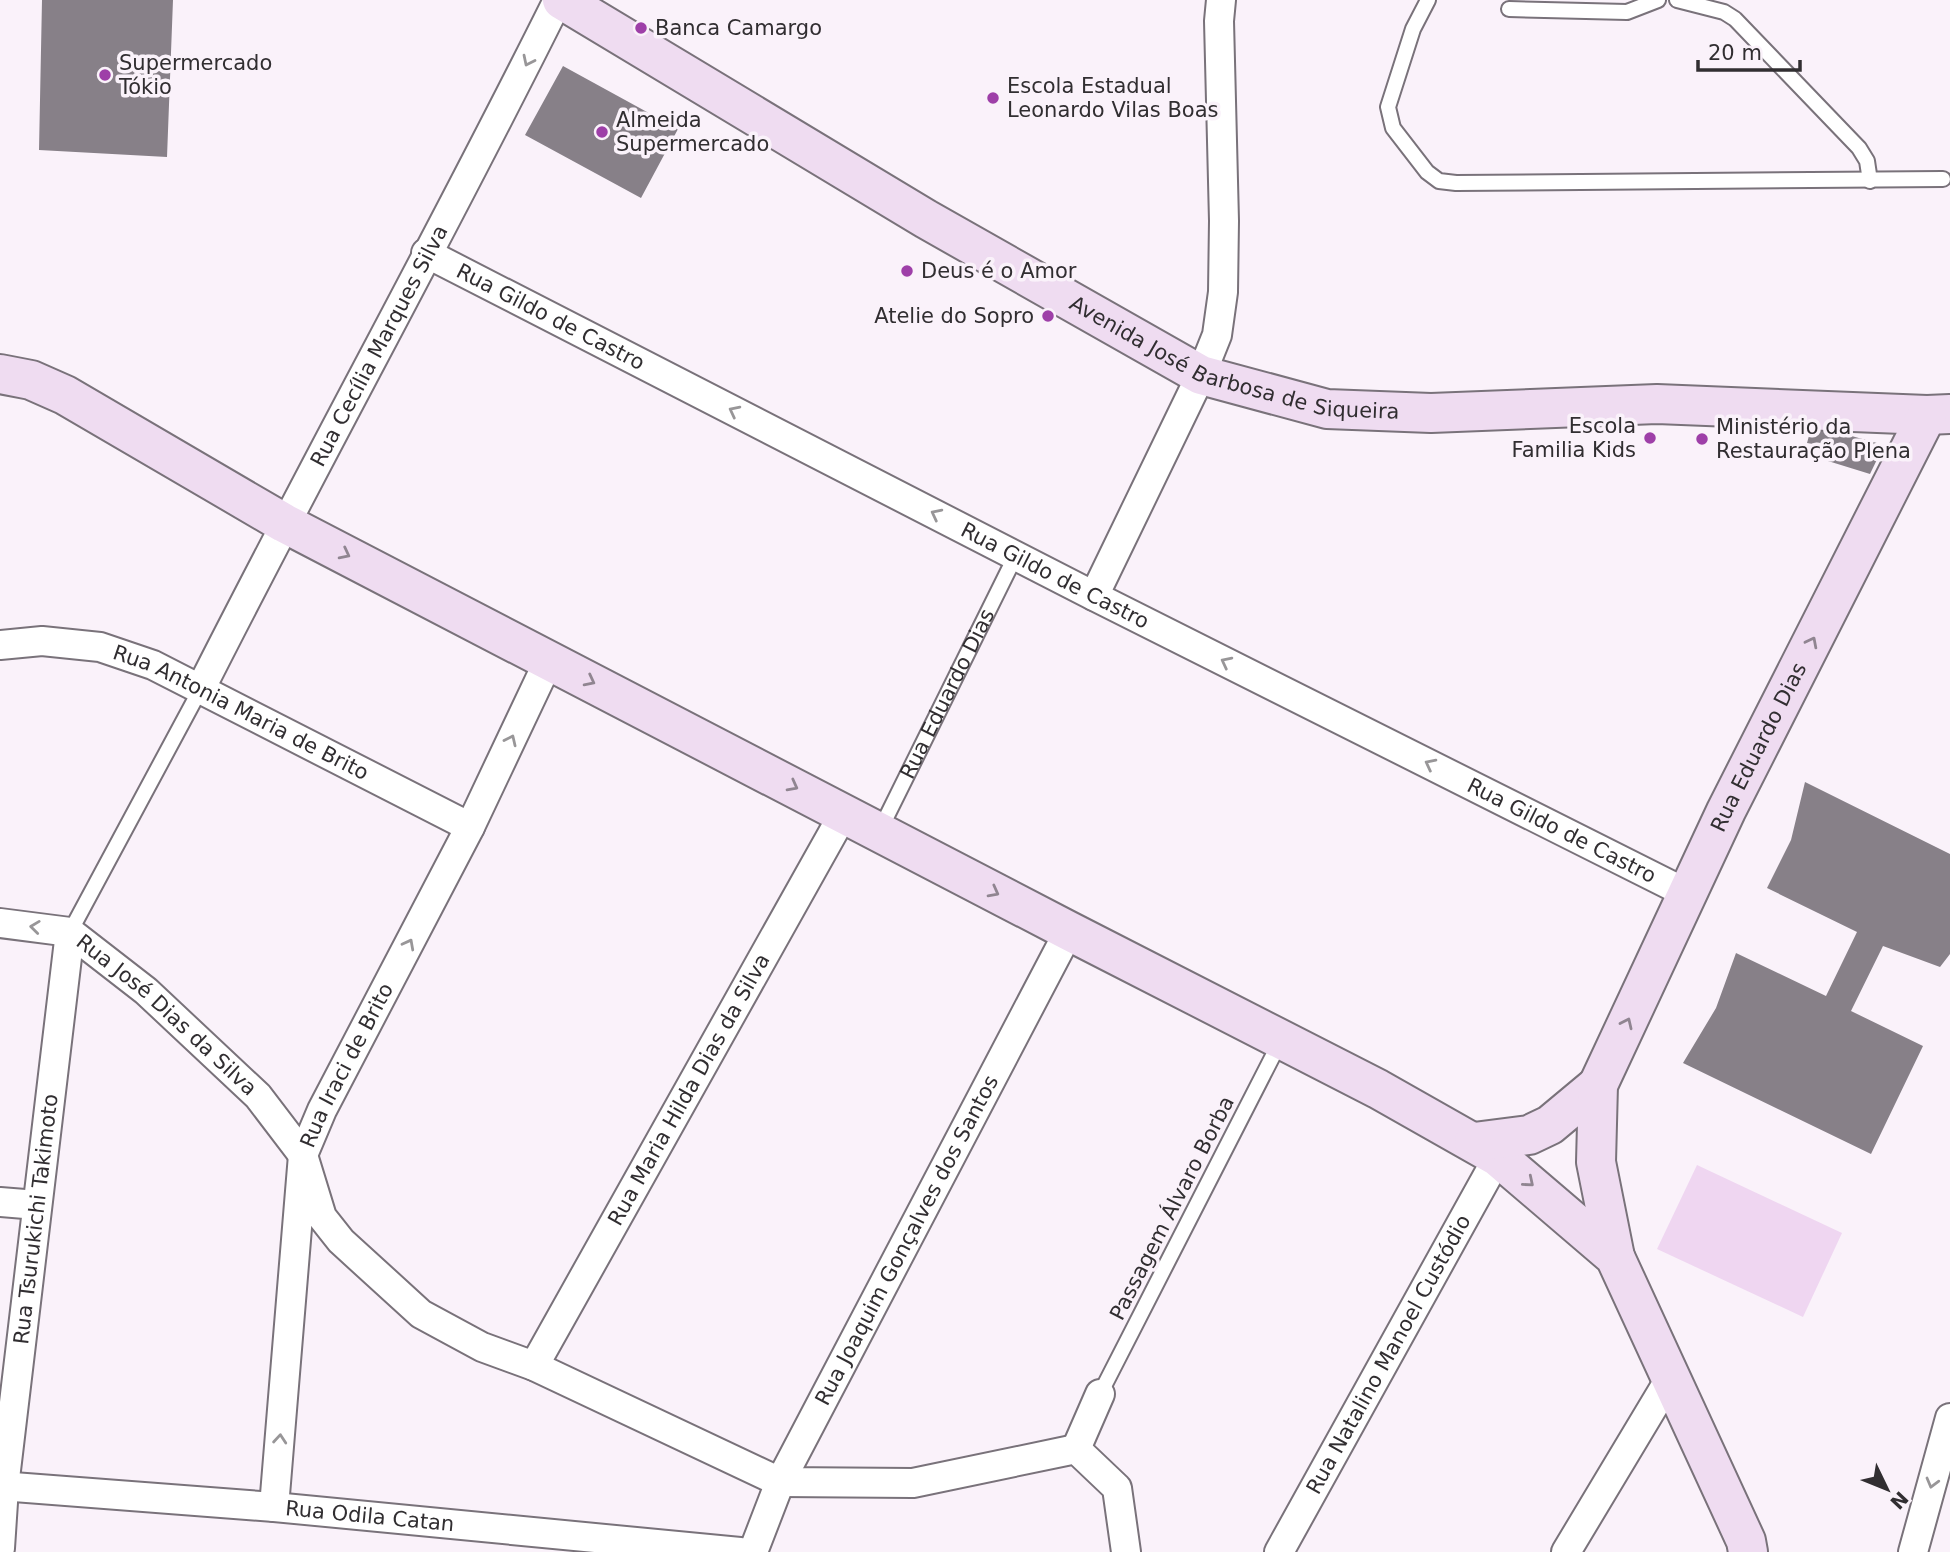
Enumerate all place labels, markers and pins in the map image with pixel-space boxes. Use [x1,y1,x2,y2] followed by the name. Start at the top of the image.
[655,16,822,40] place label: Banca Camargo
[633,20,649,36] marker: Banca Camargo
[118,51,272,99] place label: Supermercado Tókio
[97,67,113,83] marker: Supermercado Tókio
[1007,74,1219,122] place label: Escola Estadual Leonardo Vilas Boas
[985,90,1001,106] marker: Escola Estadual Leonardo Vilas Boas
[616,108,769,156] place label: Almeida Supermercado
[594,124,610,140] marker: Almeida Supermercado
[921,259,1077,283] place label: Deus é o Amor
[899,263,915,279] marker: Deus é o Amor
[874,304,1034,328] place label: Atelie do Sopro
[1040,308,1056,324] marker: Atelie do Sopro
[1512,414,1636,462] place label: Escola Familia Kids
[1716,415,1911,463] place label: Ministério da Restauração Plena
[1642,430,1658,446] marker: Escola Familia Kids
[1694,431,1710,447] marker: Ministério da Restauração Plena

